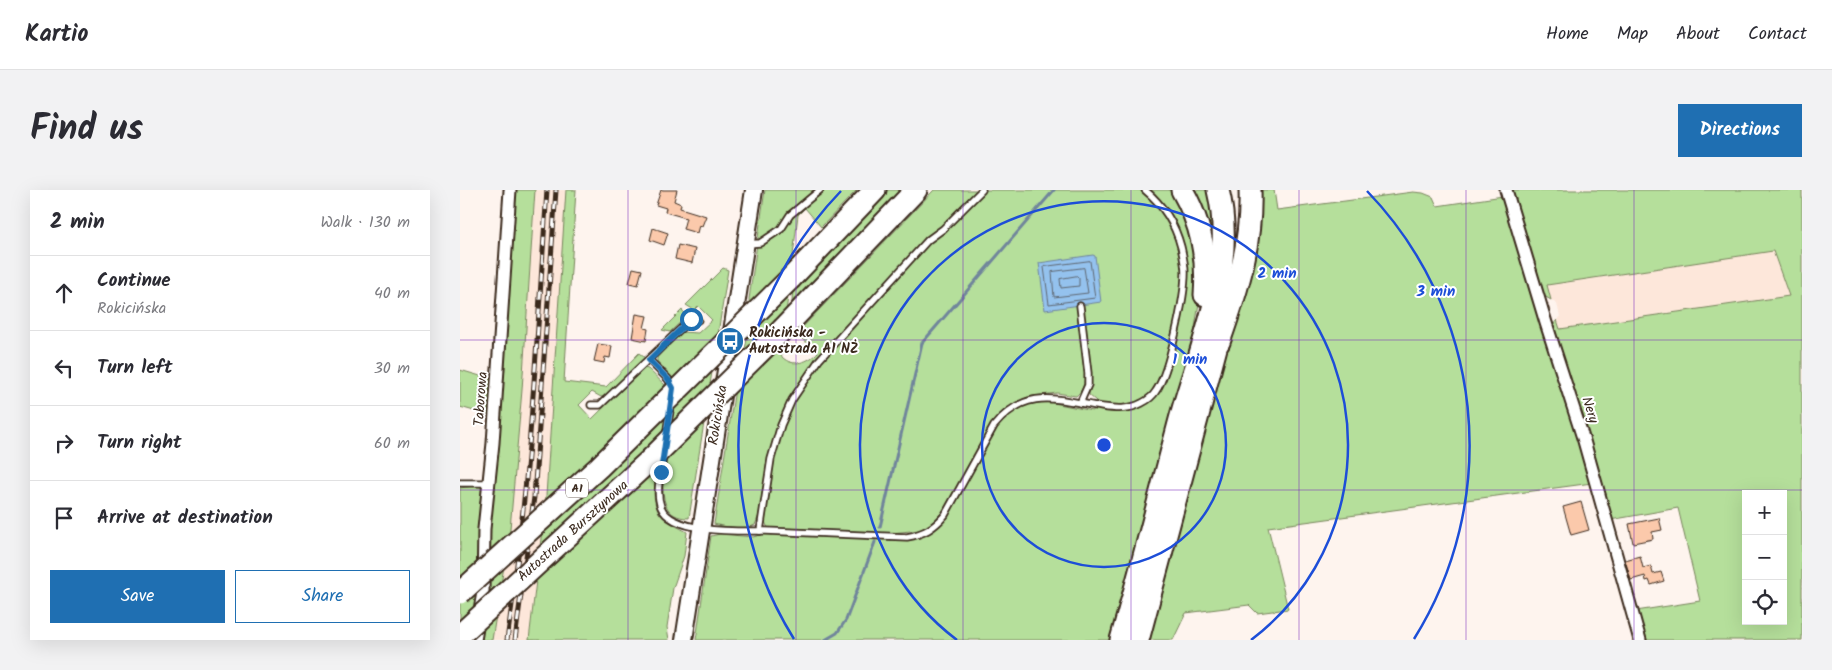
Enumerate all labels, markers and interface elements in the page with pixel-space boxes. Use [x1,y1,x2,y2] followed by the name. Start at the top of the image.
[25,15,88,54] text: Kartio
[1546,20,1589,49] text: Home
[1617,20,1648,49] text: Map
[1676,20,1720,49] text: About
[1748,20,1807,49] text: Contact
[30,102,143,158] text: Find us
[1678,104,1802,157] button: Directions
[50,206,105,239] text: 2 min
[321,210,410,235] text: Walk · 130 m
[1257,262,1297,286] text: 2 min
[97,266,170,296] text: Continue
[50,279,78,307] icon: ahead
[1416,280,1455,304] text: 3 min
[374,281,410,306] text: 40 m
[97,296,166,321] text: Rokicińska
[680,308,703,331] route start
[749,322,859,360] place label: Rokicińska - Autostrada A1 NŻ
[715,326,745,356] bus stop icon: Rokicińska - Autostrada A1 NŻ
[1173,348,1207,372] text: 1 min
[97,353,172,383] text: Turn left
[50,354,78,382] icon: left
[374,356,410,381] text: 30 m
[468,371,494,427] street label: Taborowa
[702,383,734,447] street label: Rokicińska
[1575,394,1605,427] street label: Nery
[97,428,182,458] text: Turn right
[50,429,78,457] icon: right
[374,431,410,456] text: 60 m
[1095,436,1113,454] centre of rings
[650,461,673,484] route end
[513,475,633,587] street label: Autostrada Bursztynowa
[566,478,588,498] road number: A1
[1742,490,1787,625] map controls
[1742,490,1787,535] button: +
[97,503,273,533] text: Arrive at destination
[50,504,78,532] icon: arrive
[1742,535,1787,580] button: −
[50,570,225,623] button: Save
[235,570,410,623] button: Share
[1742,580,1787,625] button: locate

